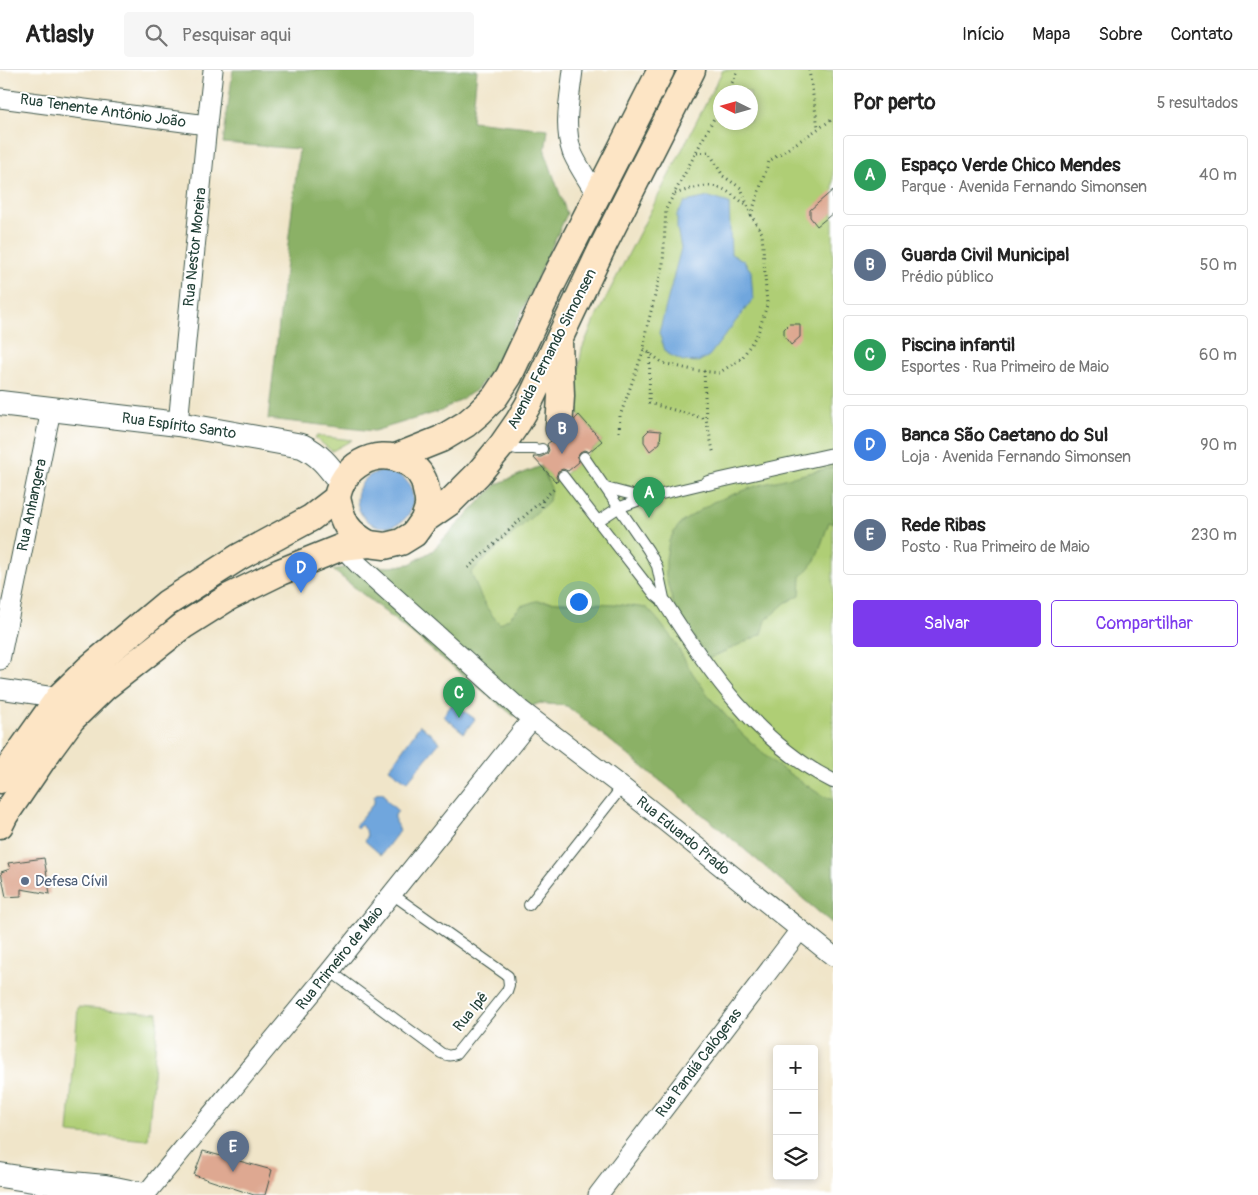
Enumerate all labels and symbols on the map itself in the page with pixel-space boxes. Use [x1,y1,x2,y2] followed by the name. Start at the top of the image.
[713,85,758,130] north arrow
[19,90,187,132] street label: Rua Tenente Antônio João
[179,186,211,308] street label: Rua Nestor Moreira
[503,266,601,432] street label: Avenida Fernando Simonsen
[121,409,237,443] street label: Rua Espírito Santo
[546,413,578,454] pin: B
[13,457,51,553] street label: Rua Anhangera
[633,477,665,518] pin: A
[285,552,317,593] pin: D
[566,589,592,615] your location
[443,677,475,718] pin: C
[632,792,734,880] street label: Rua Eduardo Prado
[35,872,108,891] place label: Defesa Cívil
[19,875,31,887] marker: Defesa Cívil
[292,902,388,1014] street label: Rua Primeiro de Maio
[449,988,493,1036] street label: Rua Ipê
[652,1005,746,1121] street label: Rua Pandiá Calógeras
[217,1131,249,1172] pin: E

